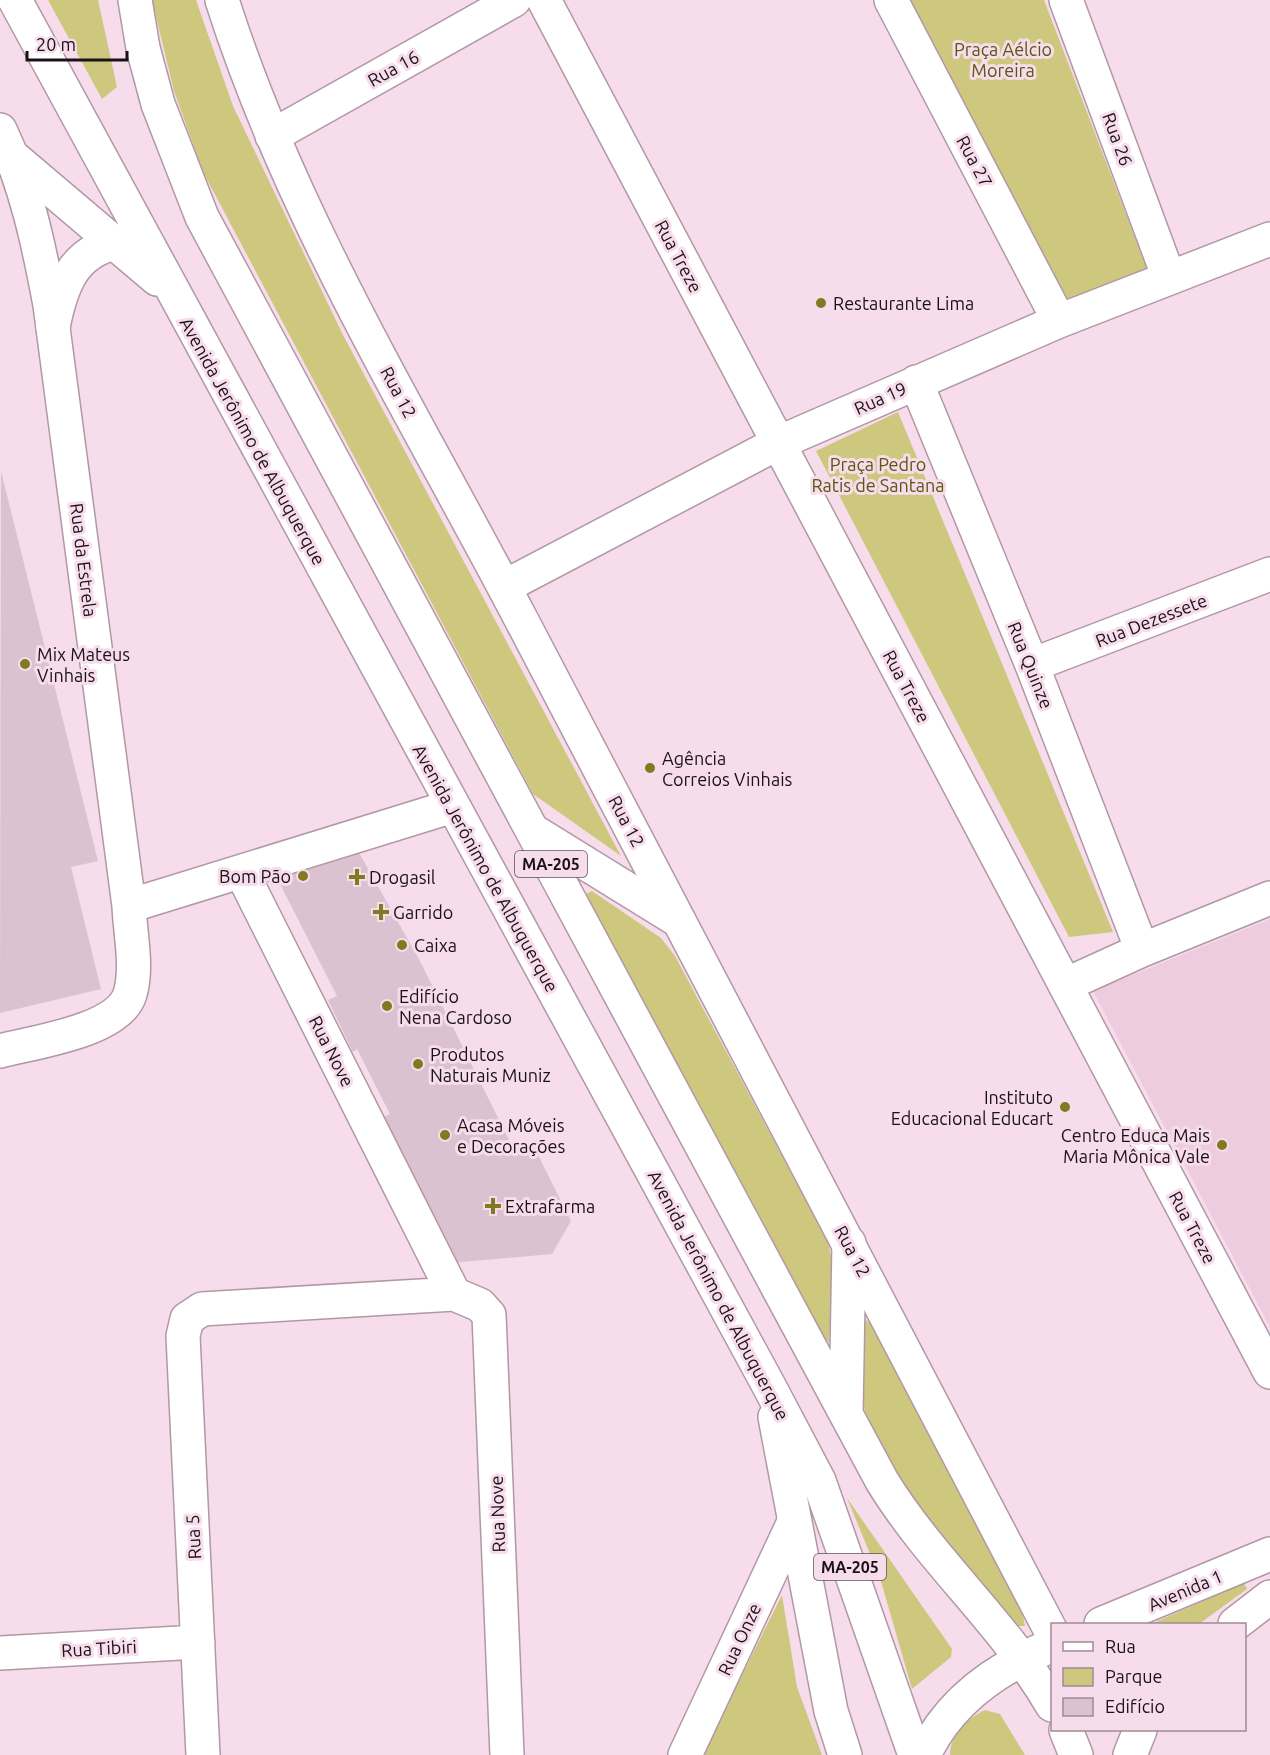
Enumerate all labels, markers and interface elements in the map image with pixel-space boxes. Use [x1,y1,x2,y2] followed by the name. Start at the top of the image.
[27,24,128,62] scale bar
[36,34,76,54] text: 20 m
[954,39,1052,80] park label: Praça Aélcio Moreira
[364,46,422,90] street label: Rua 16
[1099,110,1137,168] street label: Rua 26
[953,132,997,190] street label: Rua 27
[652,216,706,296] street label: Rua Treze
[833,293,974,313] place label: Restaurante Lima
[814,296,828,310] marker: Restaurante Lima
[176,314,330,568] street label: Avenida Jerônimo de Albuquerque
[377,363,421,421] street label: Rua 12
[851,378,909,418] street label: Rua 19
[811,454,945,495] park label: Praça Pedro Ratis de Santana
[67,502,101,618] street label: Rua da Estrela
[1092,590,1210,650] street label: Rua Dezessete
[1004,619,1057,712] street label: Rua Quinze
[37,644,130,685] place label: Mix Mateus Vinhais
[880,646,934,726] street label: Rua Treze
[18,657,32,671] marker: Mix Mateus Vinhais
[409,741,563,995] street label: Avenida Jerônimo de Albuquerque
[662,748,793,789] place label: Agência Correios Vinhais
[643,761,657,775] marker: Agência Correios Vinhais
[605,792,649,850] street label: Rua 12
[515,851,587,877] road number: MA-205
[219,866,291,886] place label: Bom Pão
[369,867,436,887] place label: Drogasil
[296,869,310,883] marker: Bom Pão
[350,870,364,884] marker: Drogasil
[393,902,453,922] place label: Garrido
[374,905,388,919] marker: Garrido
[414,935,457,955] place label: Caixa
[395,938,409,952] marker: Caixa
[399,986,512,1027] place label: Edifício Nena Cardoso
[380,999,394,1013] marker: Edifício Nena Cardoso
[306,1012,358,1090] street label: Rua Nove
[430,1044,551,1085] place label: Produtos Naturais Muniz
[411,1057,425,1071] marker: Produtos Naturais Muniz
[891,1087,1053,1128] place label: Instituto Educacional Educart
[1058,1100,1072,1114] marker: Instituto Educacional Educart
[457,1115,565,1156] place label: Acasa Móveis e Decorações
[1061,1125,1210,1166] place label: Centro Educa Mais Maria Mônica Vale
[438,1128,452,1142] marker: Acasa Móveis e Decorações
[1215,1138,1229,1152] marker: Centro Educa Mais Maria Mônica Vale
[644,1167,794,1423] street label: Avenida Jerônimo de Albuquerque
[1166,1187,1220,1267] street label: Rua Treze
[505,1196,595,1216] place label: Extrafarma
[486,1199,500,1213] marker: Extrafarma
[831,1222,875,1280] street label: Rua 12
[486,1475,508,1553] street label: Rua Nove
[182,1514,204,1560] street label: Rua 5
[814,1554,886,1580] road number: MA-205
[1145,1565,1225,1615] street label: Avenida 1
[714,1600,764,1678] street label: Rua Onze
[1051,1623,1246,1731] legend
[61,1636,137,1660] street label: Rua Tibiri
[1105,1636,1136,1656] text: Rua
[1105,1666,1162,1686] text: Parque
[1105,1696,1165,1716] text: Edifício

